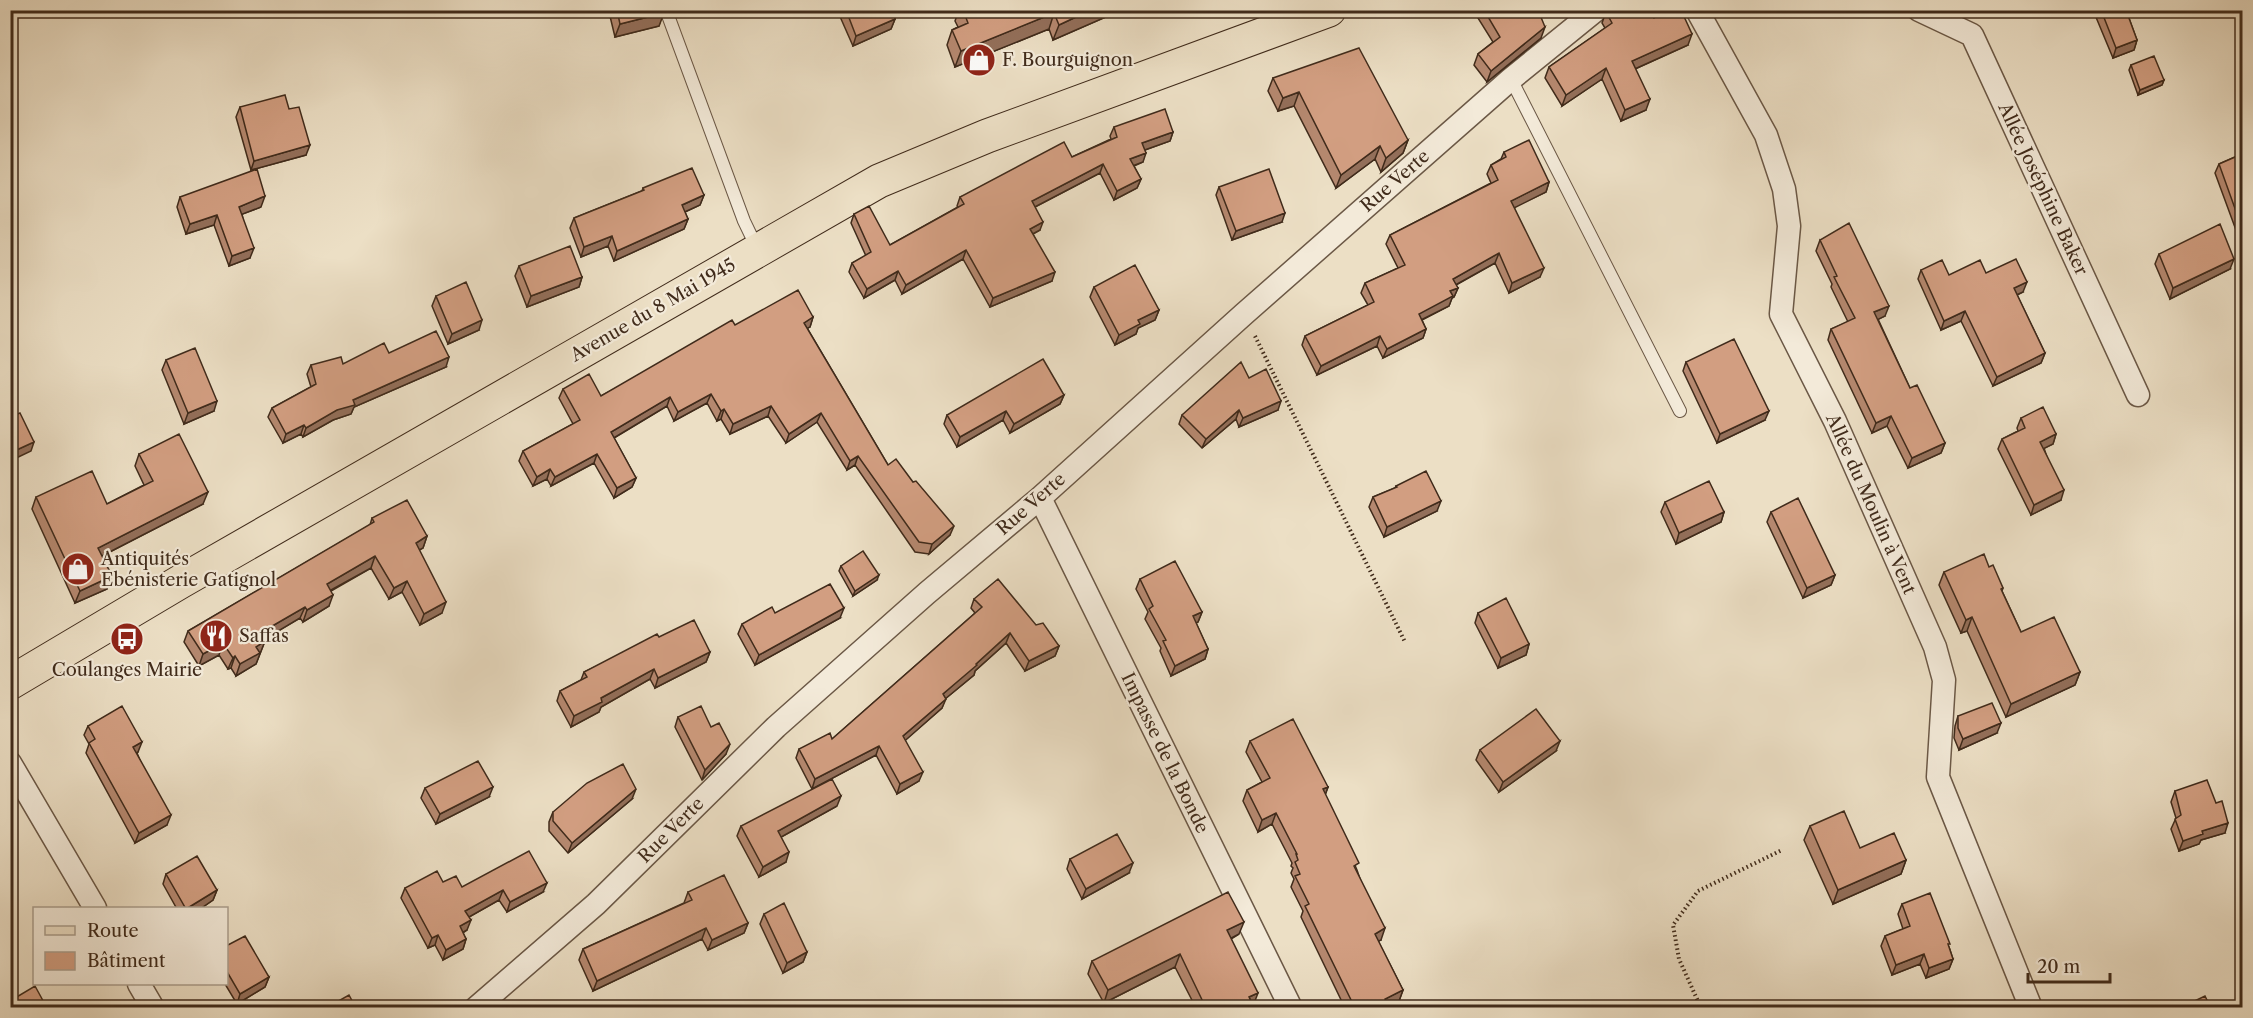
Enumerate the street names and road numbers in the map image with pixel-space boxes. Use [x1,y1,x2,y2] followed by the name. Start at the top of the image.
[1993,98,2093,279] street label: Allée Joséphine Baker
[1356,145,1434,217] street label: Rue Verte
[566,254,740,367] street label: Avenue du 8 Mai 1945
[1821,409,1921,598] street label: Allée du Moulin à Vent
[992,468,1070,540] street label: Rue Verte
[1117,669,1213,837] street label: Impasse de la Bonde
[634,793,708,867] street label: Rue Verte

